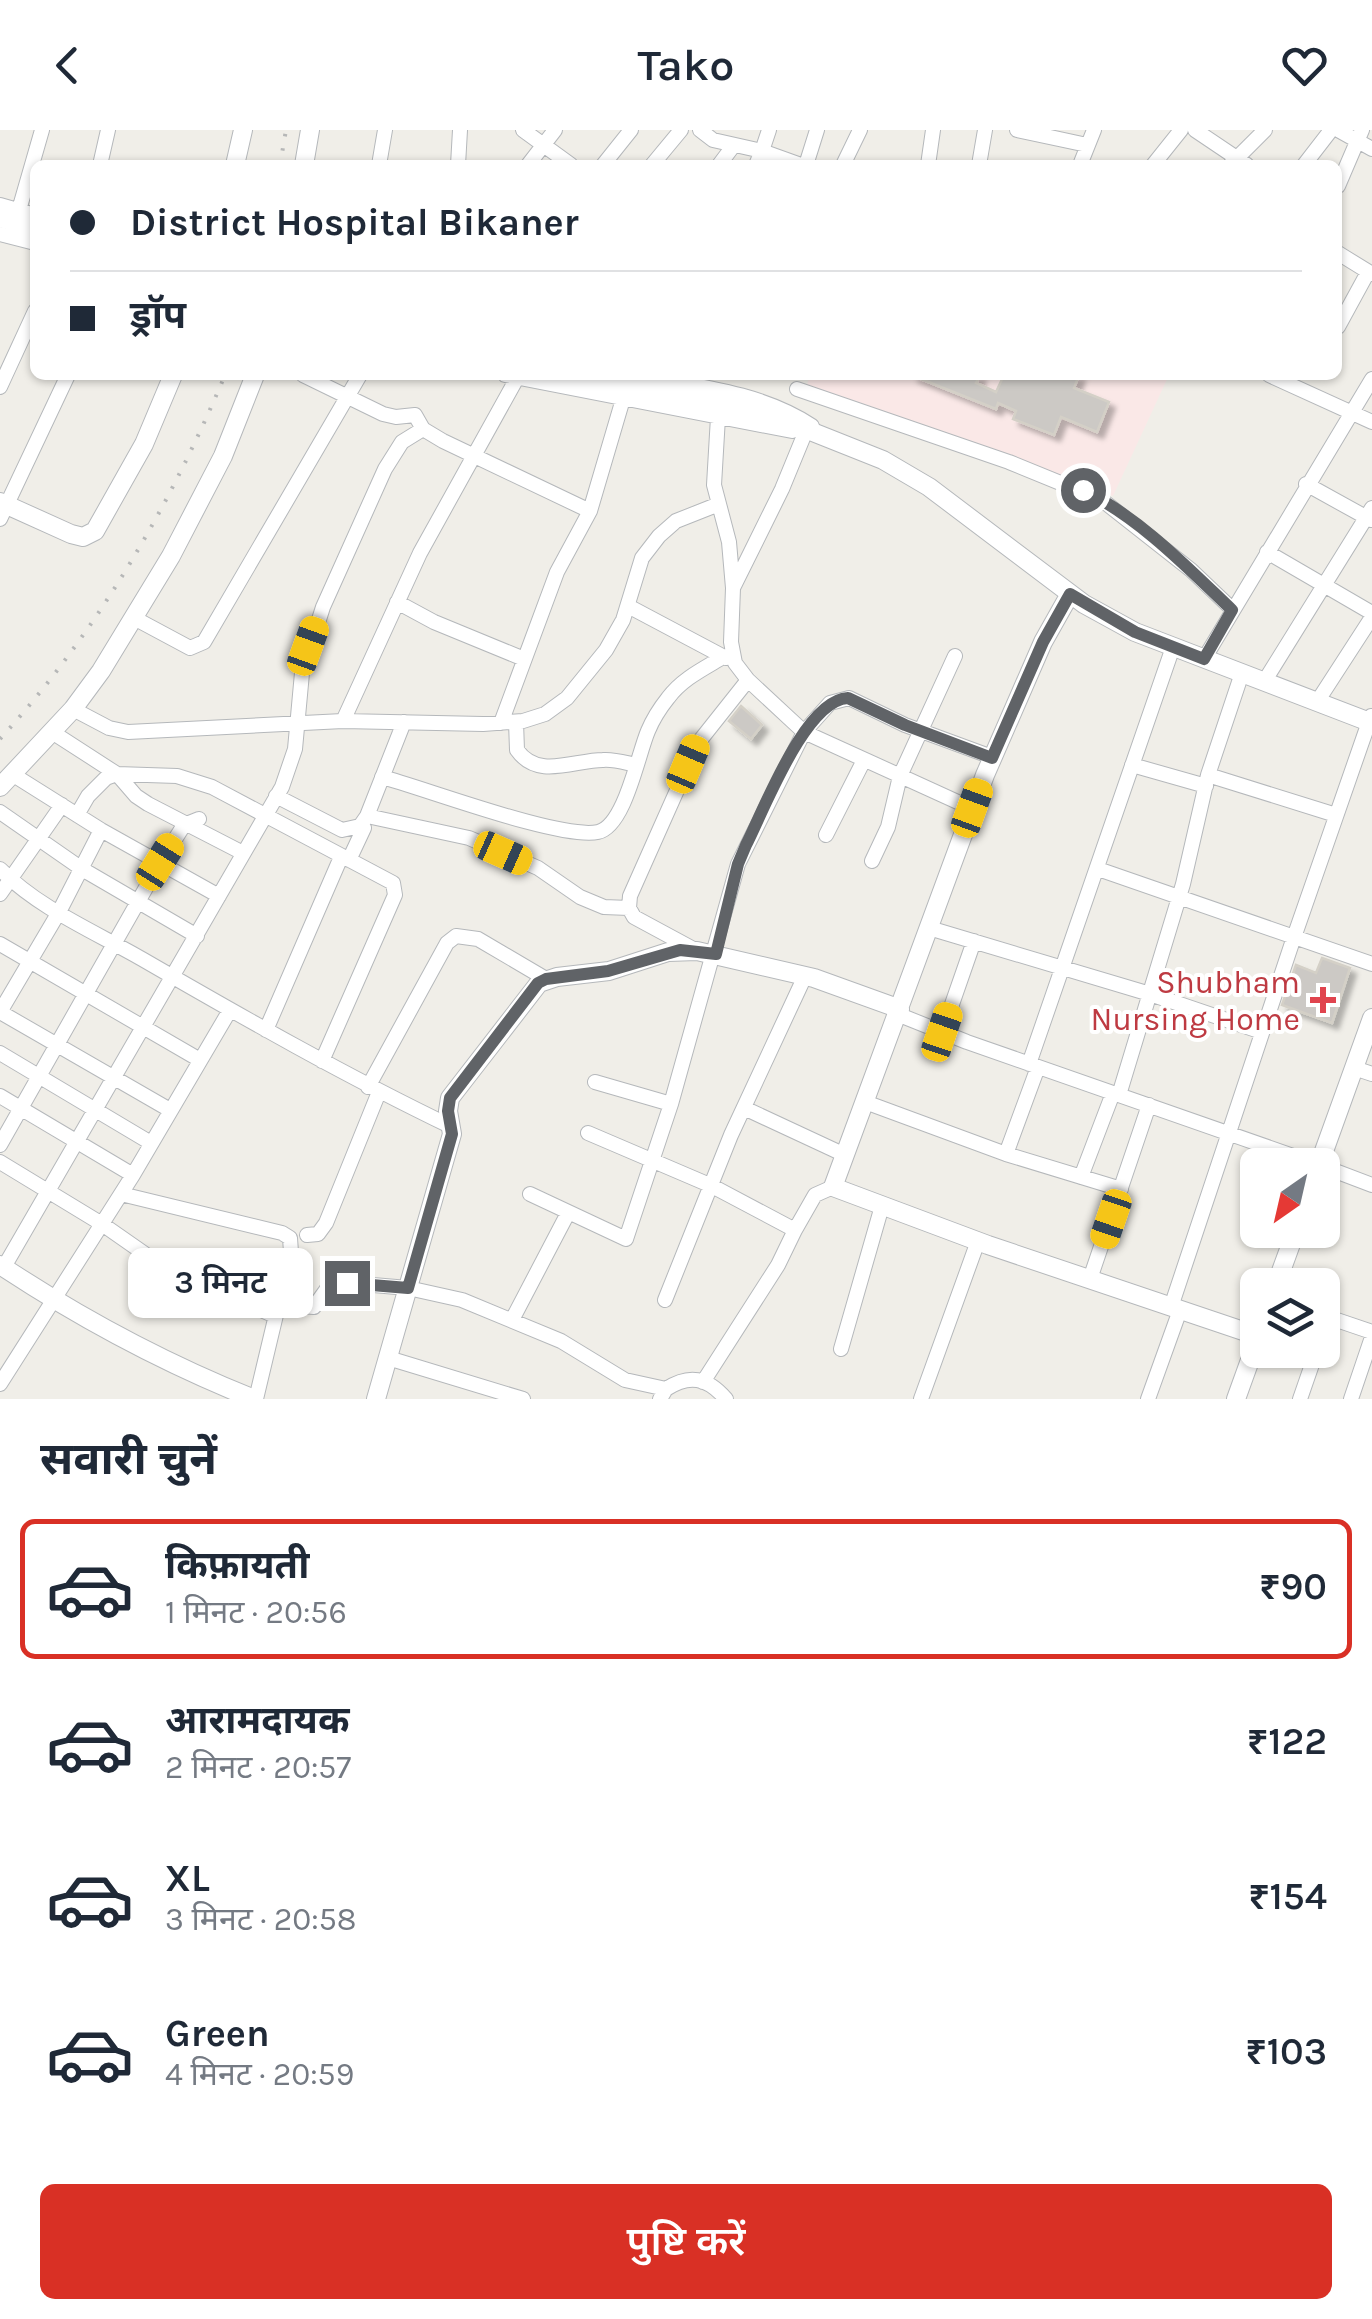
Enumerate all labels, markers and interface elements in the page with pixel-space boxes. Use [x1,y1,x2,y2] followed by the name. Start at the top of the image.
[40,38,95,93] icon: back
[1277,38,1332,93] icon: heart
[638,39,734,91] text: Tako
[130,200,579,245] text: District Hospital Bikaner
[130,293,186,338] text: ड्रॉप
[1061,468,1106,513] route start
[284,613,332,679] car
[662,731,714,797] car
[948,775,996,841] car
[469,827,537,879] car
[131,829,189,895] car
[1091,964,1300,1038] place label: Shubham Nursing Home
[1310,987,1336,1013] marker: Shubham Nursing Home
[918,999,966,1065] car
[1240,1148,1340,1248] north arrow
[1240,1148,1340,1368] map controls
[1087,1186,1135,1252] car
[127,1248,312,1318] callout: 3 मिनट
[325,1261,370,1306] route end
[174,1264,267,1301] text: 3 मिनट
[1240,1268,1340,1368] button: layers
[40,1433,217,1485] text: सवारी चुनें
[165,1543,309,1588] text: किफ़ायती
[45,1544,135,1634] icon: car
[1259,1564,1327,1609] text: ₹90
[165,1594,347,1631] text: 1 मिनट · 20:56
[165,1698,349,1743] text: आरामदायक
[45,1699,135,1789] icon: car
[1247,1719,1327,1764] text: ₹122
[165,1749,351,1786] text: 2 मिनट · 20:57
[45,1854,135,1944] icon: car
[165,1856,210,1901] text: XL
[1248,1874,1327,1919] text: ₹154
[165,1901,356,1938] text: 3 मिनट · 20:58
[45,2009,135,2099] icon: car
[165,2011,270,2056] text: Green
[1245,2029,1327,2074] text: ₹103
[165,2056,354,2093] text: 4 मिनट · 20:59
[40,2184,1332,2299] button: पुष्टि करें

